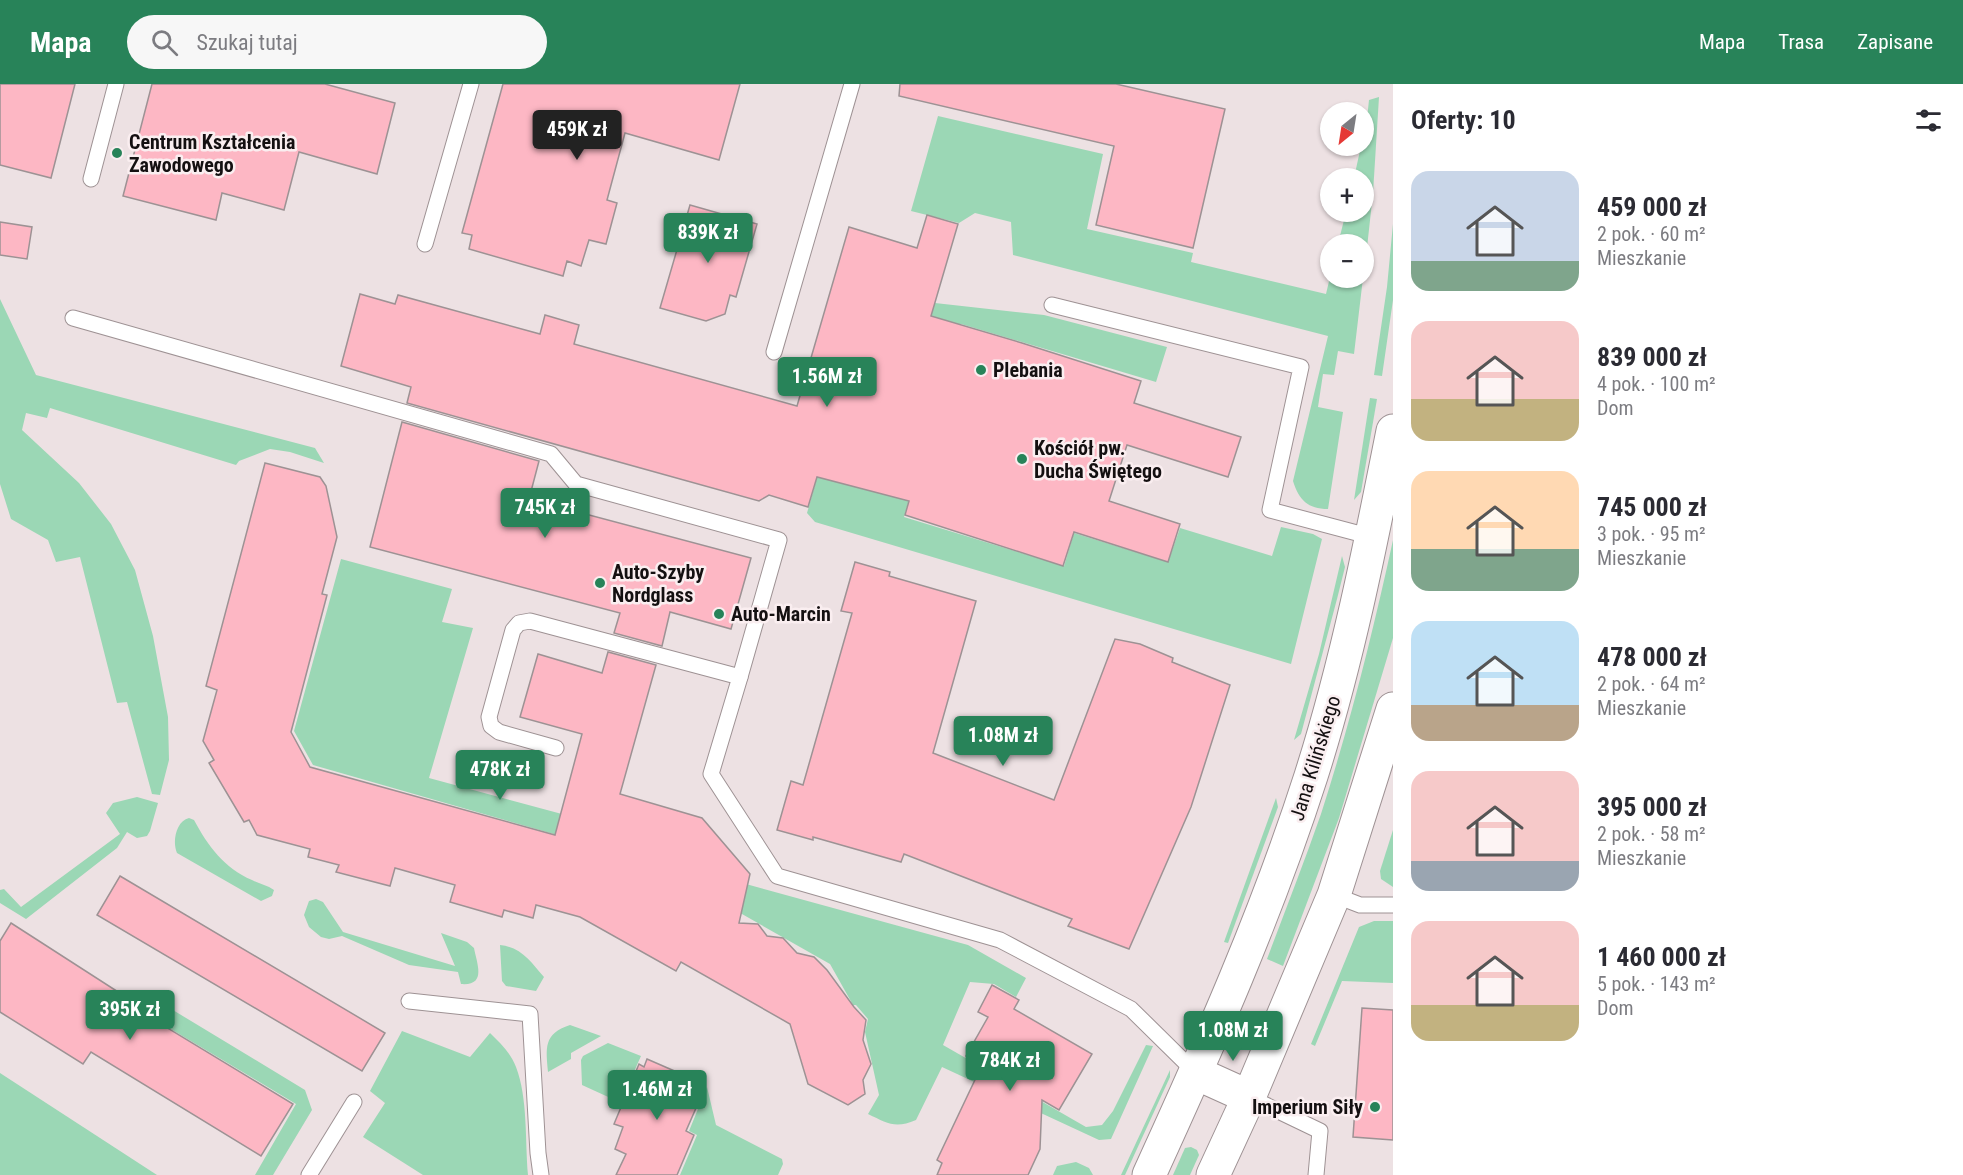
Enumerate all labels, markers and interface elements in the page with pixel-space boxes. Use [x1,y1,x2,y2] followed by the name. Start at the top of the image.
[127,15,547,69] search box
[30,26,91,59] text: Mapa
[148,26,181,59] icon: search
[196,30,298,55] text: Szukaj tutaj
[1699,30,1745,54] text: Mapa
[1778,30,1824,54] text: Trasa
[1857,30,1933,54] text: Zapisane
[1320,102,1374,156] north arrow
[1320,102,1374,288] map controls
[1912,104,1945,137] icon: filters
[1411,105,1516,135] text: Oferty: 10
[522,110,632,161] pin: 459K zł
[547,117,607,141] text: 459K zł
[129,130,295,177] place label: Centrum Kształcenia Zawodowego
[110,146,124,160] marker: Centrum Kształcenia Zawodowego
[1320,168,1374,222] button: +
[1597,192,1707,222] text: 459 000 zł
[1459,195,1531,267] icon: home
[653,213,763,264] pin: 839K zł
[678,220,738,244] text: 839K zł
[1597,222,1706,246] text: 2 pok. · 60 m²
[1320,234,1374,288] button: −
[1597,246,1686,270] text: Mieszkanie
[1597,342,1707,372] text: 839 000 zł
[1459,345,1531,417] icon: home
[765,357,889,408] pin: 1.56M zł
[993,358,1063,382] place label: Plebania
[974,363,988,377] marker: Plebania
[792,364,862,388] text: 1.56M zł
[1597,372,1716,396] text: 4 pok. · 100 m²
[1597,396,1634,420] text: Dom
[1034,436,1162,483] place label: Kościół pw. Ducha Świętego
[1015,452,1029,466] marker: Kościół pw. Ducha Świętego
[490,488,600,539] pin: 745K zł
[1597,492,1707,522] text: 745 000 zł
[515,495,575,519] text: 745K zł
[1459,495,1531,567] icon: home
[1597,522,1706,546] text: 3 pok. · 95 m²
[1597,546,1686,570] text: Mieszkanie
[612,560,704,607] place label: Auto-Szyby Nordglass
[593,576,607,590] marker: Auto-Szyby Nordglass
[731,602,831,626] place label: Auto-Marcin
[712,607,726,621] marker: Auto-Marcin
[1597,642,1707,672] text: 478 000 zł
[1459,645,1531,717] icon: home
[1597,672,1706,696] text: 2 pok. · 64 m²
[1285,693,1345,823] street label: Jana Kilińskiego
[1597,696,1686,720] text: Mieszkanie
[941,716,1065,767] pin: 1.08M zł
[968,723,1038,747] text: 1.08M zł
[445,750,555,801] pin: 478K zł
[470,757,530,781] text: 478K zł
[1597,792,1707,822] text: 395 000 zł
[1459,795,1531,867] icon: home
[1597,822,1706,846] text: 2 pok. · 58 m²
[1597,846,1686,870] text: Mieszkanie
[1597,942,1726,972] text: 1 460 000 zł
[1459,945,1531,1017] icon: home
[1597,972,1716,996] text: 5 pok. · 143 m²
[75,990,185,1041] pin: 395K zł
[1597,996,1634,1020] text: Dom
[100,997,160,1021] text: 395K zł
[1171,1011,1295,1062] pin: 1.08M zł
[1198,1018,1268,1042] text: 1.08M zł
[955,1041,1065,1092] pin: 784K zł
[980,1048,1040,1072] text: 784K zł
[595,1070,719,1121] pin: 1.46M zł
[622,1077,692,1101] text: 1.46M zł
[1252,1095,1363,1119] place label: Imperium Siły
[1368,1100,1382,1114] marker: Imperium Siły

